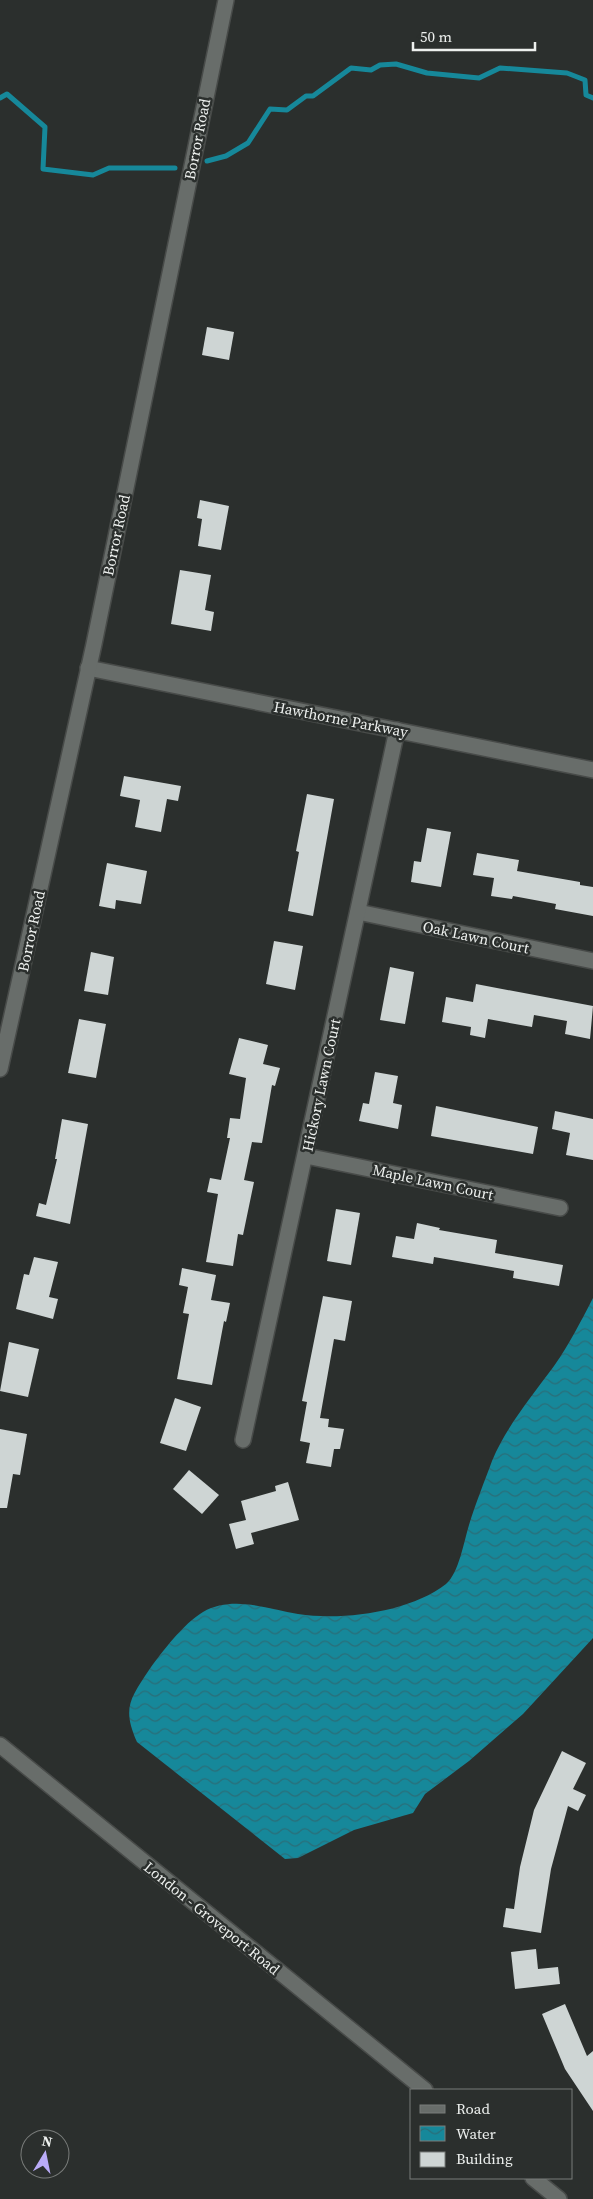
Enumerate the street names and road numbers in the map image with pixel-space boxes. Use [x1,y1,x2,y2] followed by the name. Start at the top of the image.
[179,96,215,181] street label: Borror Road
[97,492,135,577] street label: Borror Road
[272,696,410,742] street label: Hawthorne Parkway
[12,888,50,973] street label: Borror Road
[421,915,531,959] street label: Oak Lawn Court
[297,1016,345,1153] street label: Hickory Lawn Court
[371,1159,495,1205] street label: Maple Lawn Court
[140,1857,285,1980] street label: London - Groveport Road

